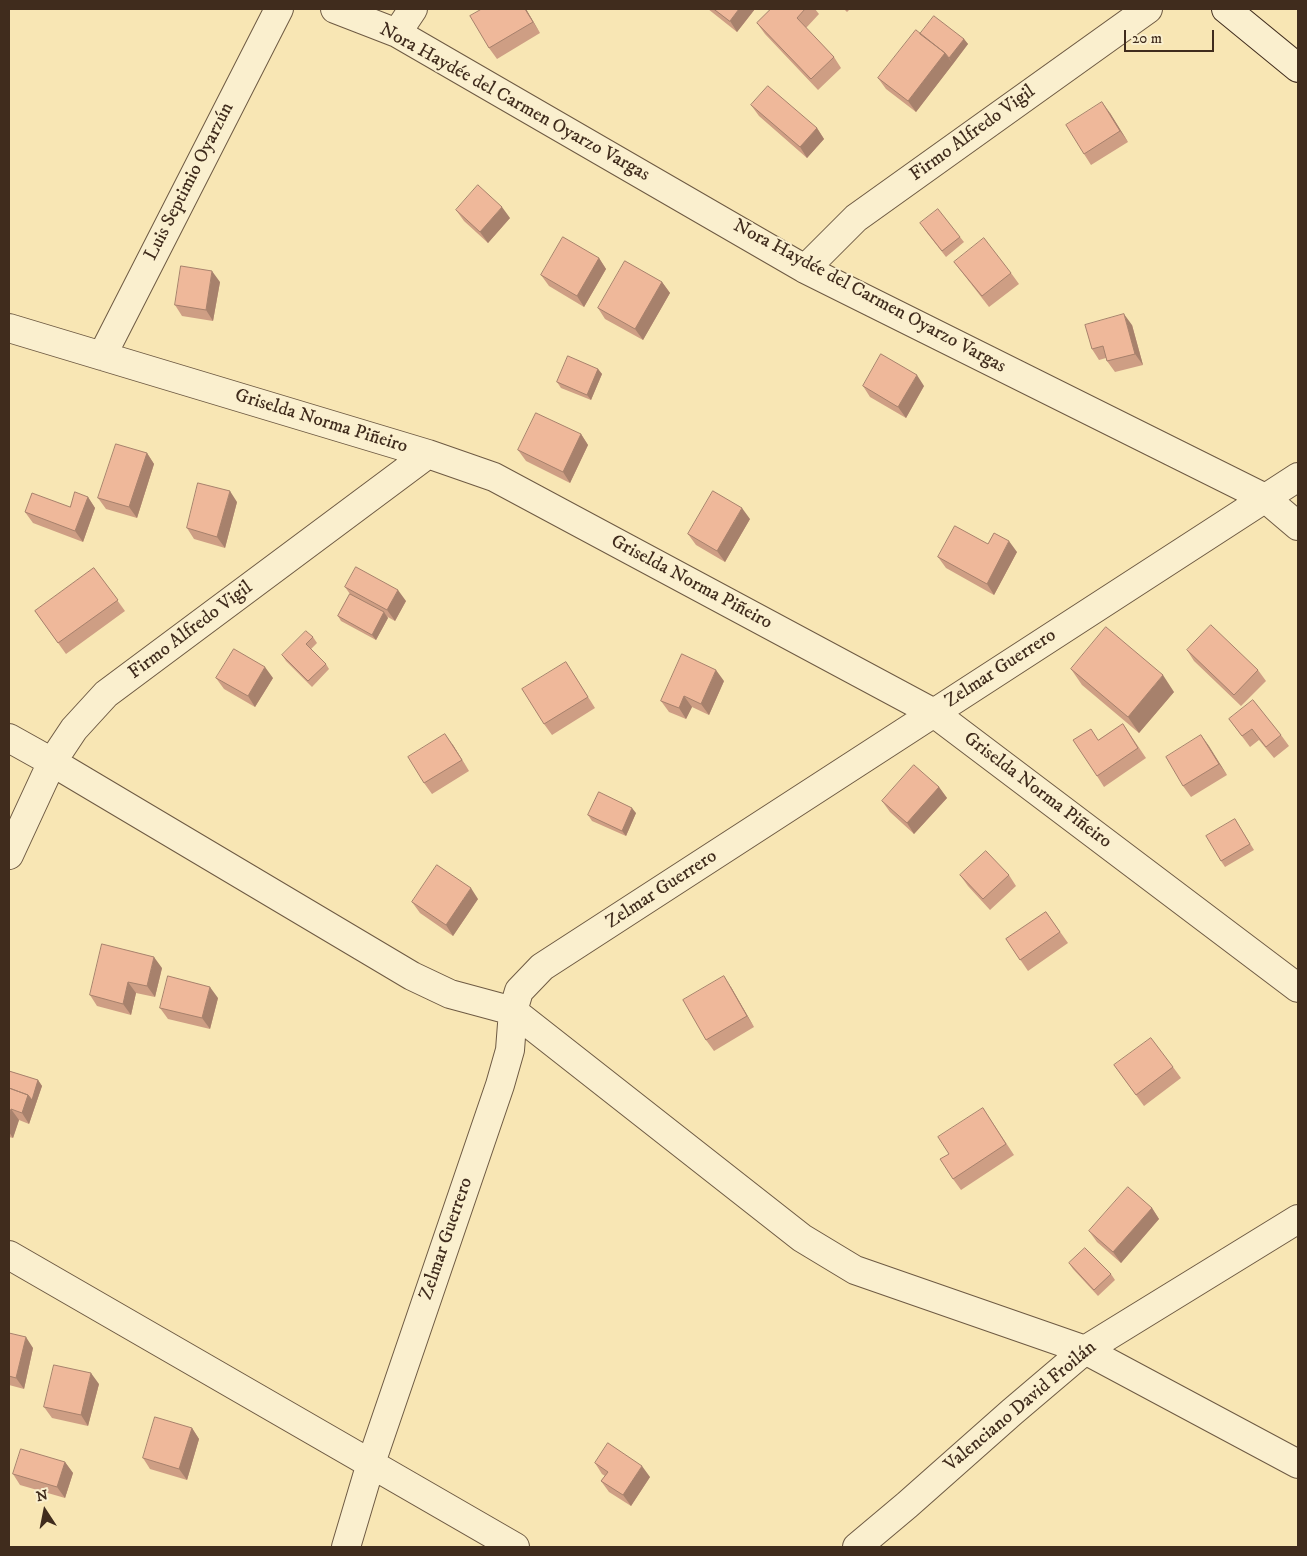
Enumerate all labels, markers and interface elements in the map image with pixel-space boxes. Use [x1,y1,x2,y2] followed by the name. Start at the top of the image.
[375,19,653,187] street label: Nora Haydée del Carmen Oyarzo Vargas
[1127,20,1217,52] scale bar
[1132,29,1162,48] text: 20 m
[906,81,1040,187] street label: Firmo Alfredo Vigil
[140,99,240,265] street label: Luis Septimio Oyarzún
[729,215,1009,379] street label: Nora Haydée del Carmen Oyarzo Vargas
[232,385,410,459] street label: Griselda Norma Piñeiro
[606,531,776,635] street label: Griselda Norma Piñeiro
[124,577,258,685] street label: Firmo Alfredo Vigil
[941,625,1061,713] street label: Zelmar Guerrero
[958,728,1116,854] street label: Griselda Norma Piñeiro
[602,846,722,934] street label: Zelmar Guerrero
[415,1175,479,1303] street label: Zelmar Guerrero
[940,1337,1102,1477] street label: Valenciano David Froilán
[20,1486,70,1536] north arrow
[35,1486,49,1506] text: N

